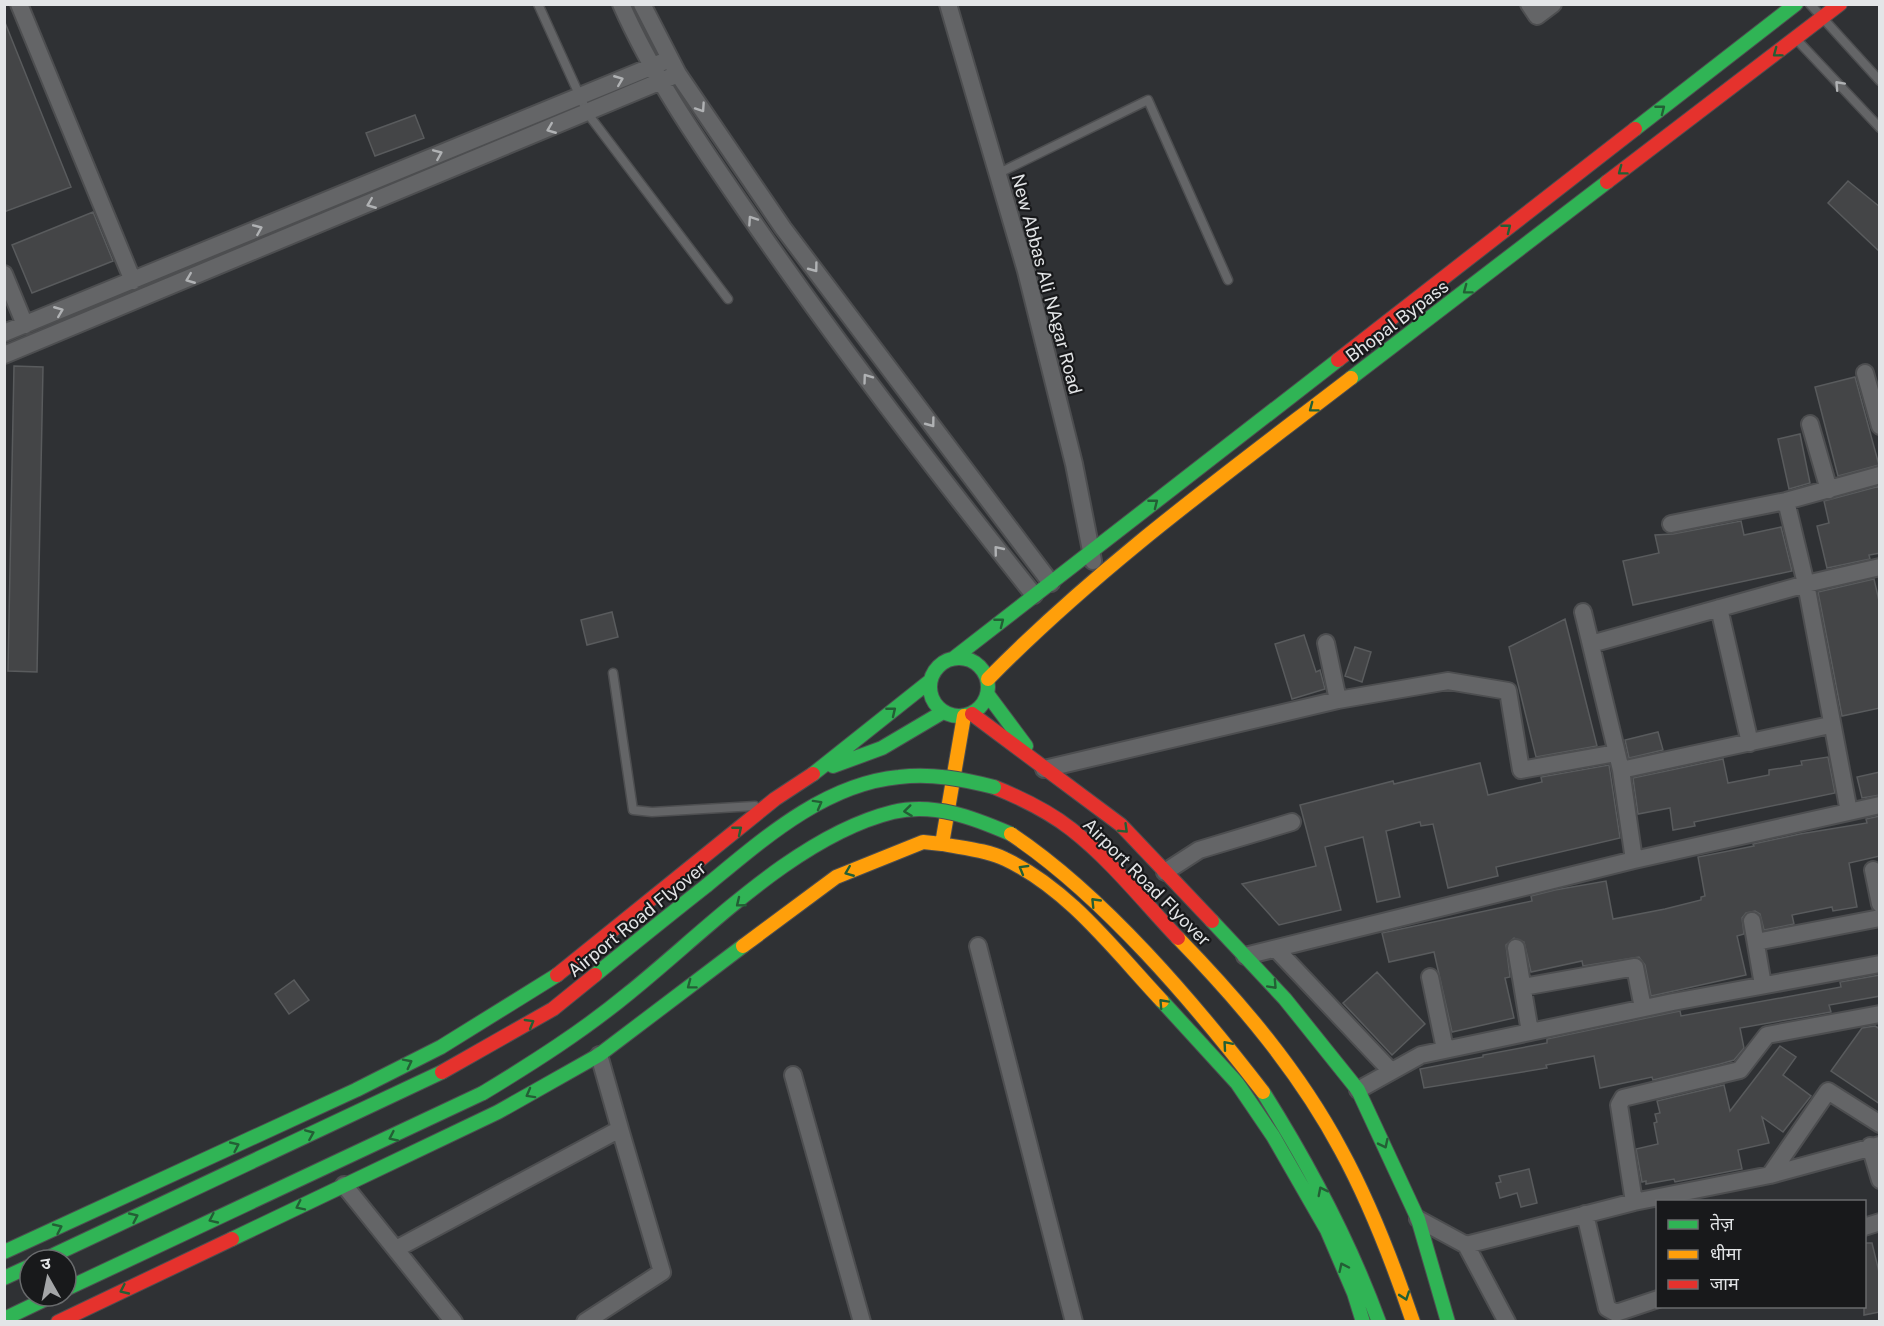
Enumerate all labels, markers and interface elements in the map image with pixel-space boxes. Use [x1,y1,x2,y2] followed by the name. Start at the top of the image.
[1773,46,1784,57] one-way arrow
[613,75,624,87] one-way arrow
[1836,81,1847,92] one-way arrow
[694,102,705,113] one-way arrow
[1654,105,1665,116] one-way arrow
[546,122,557,134] one-way arrow
[432,149,443,161] one-way arrow
[1618,164,1629,175] one-way arrow
[1007,172,1087,396] street label: New Abbas Ali NAgar Road
[366,197,377,209] one-way arrow
[748,216,759,227] one-way arrow
[252,224,263,236] one-way arrow
[1500,225,1511,236] one-way arrow
[806,261,817,272] one-way arrow
[186,271,197,283] one-way arrow
[1341,276,1453,366] street label: Bhopal Bypass
[1463,282,1474,293] one-way arrow
[52,306,63,318] one-way arrow
[863,374,874,385] one-way arrow
[1308,401,1319,412] one-way arrow
[924,417,935,428] one-way arrow
[1147,499,1158,510] one-way arrow
[994,545,1005,556] one-way arrow
[993,619,1004,630] one-way arrow
[885,707,896,718] one-way arrow
[812,800,823,811] one-way arrow
[903,804,912,817] one-way arrow
[1079,814,1215,950] street label: Airport Road Flyover
[1117,822,1127,833] one-way arrow
[731,826,742,837] one-way arrow
[564,857,710,981] street label: Airport Road Flyover
[1019,864,1029,876] one-way arrow
[845,865,856,877] one-way arrow
[736,896,747,907] one-way arrow
[1091,899,1102,909] one-way arrow
[687,977,698,988] one-way arrow
[1266,979,1277,989] one-way arrow
[1160,999,1171,1010] one-way arrow
[524,1019,534,1030] one-way arrow
[1223,1041,1234,1052] one-way arrow
[402,1059,413,1071] one-way arrow
[526,1087,536,1098] one-way arrow
[304,1129,315,1141] one-way arrow
[388,1129,399,1141] one-way arrow
[1377,1137,1389,1148] one-way arrow
[228,1142,239,1154] one-way arrow
[1318,1187,1329,1197] one-way arrow
[296,1199,307,1211] one-way arrow
[1656,1200,1866,1308] legend
[208,1212,219,1224] one-way arrow
[127,1213,138,1225] one-way arrow
[1710,1213,1734,1234] text: तेज़
[51,1223,62,1235] one-way arrow
[1710,1243,1741,1264] text: धीमा
[18,1248,78,1308] north arrow
[40,1253,52,1274] text: उ
[1338,1262,1350,1273] one-way arrow
[1710,1273,1740,1294] text: जाम
[120,1283,131,1295] one-way arrow
[1397,1291,1410,1301] one-way arrow

